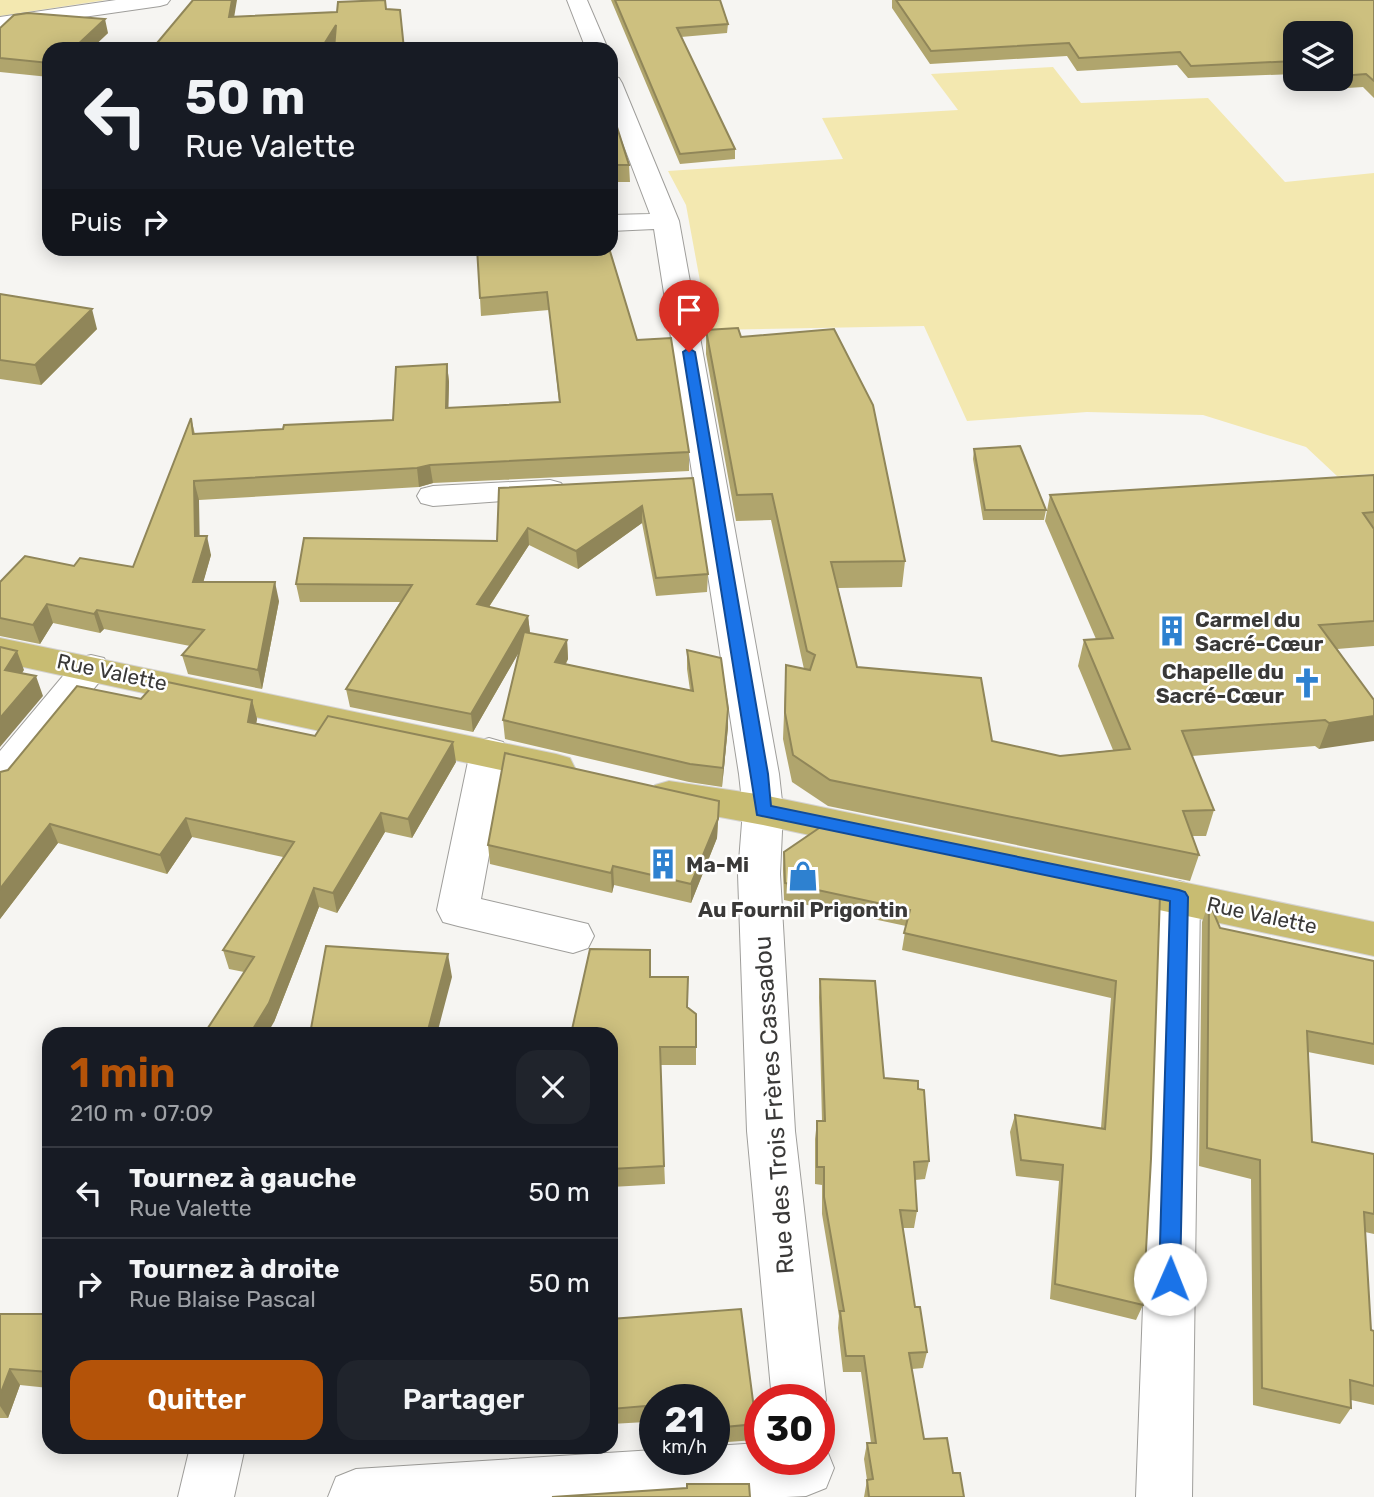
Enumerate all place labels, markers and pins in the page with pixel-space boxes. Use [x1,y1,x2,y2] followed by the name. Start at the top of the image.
[659,280,719,352] pin
[1195,607,1324,656] place label: Carmel du Sacré-Cœur
[1155,614,1189,648] building icon: Carmel du Sacré-Cœur
[1156,659,1284,708] place label: Chapelle du Sacré-Cœur
[1290,666,1324,700] church icon: Chapelle du Sacré-Cœur
[646,847,680,881] building icon: Ma-Mi
[686,852,749,877] place label: Ma-Mi
[786,859,820,893] shop icon: Au Fournil Prigontin
[698,897,908,922] place label: Au Fournil Prigontin

